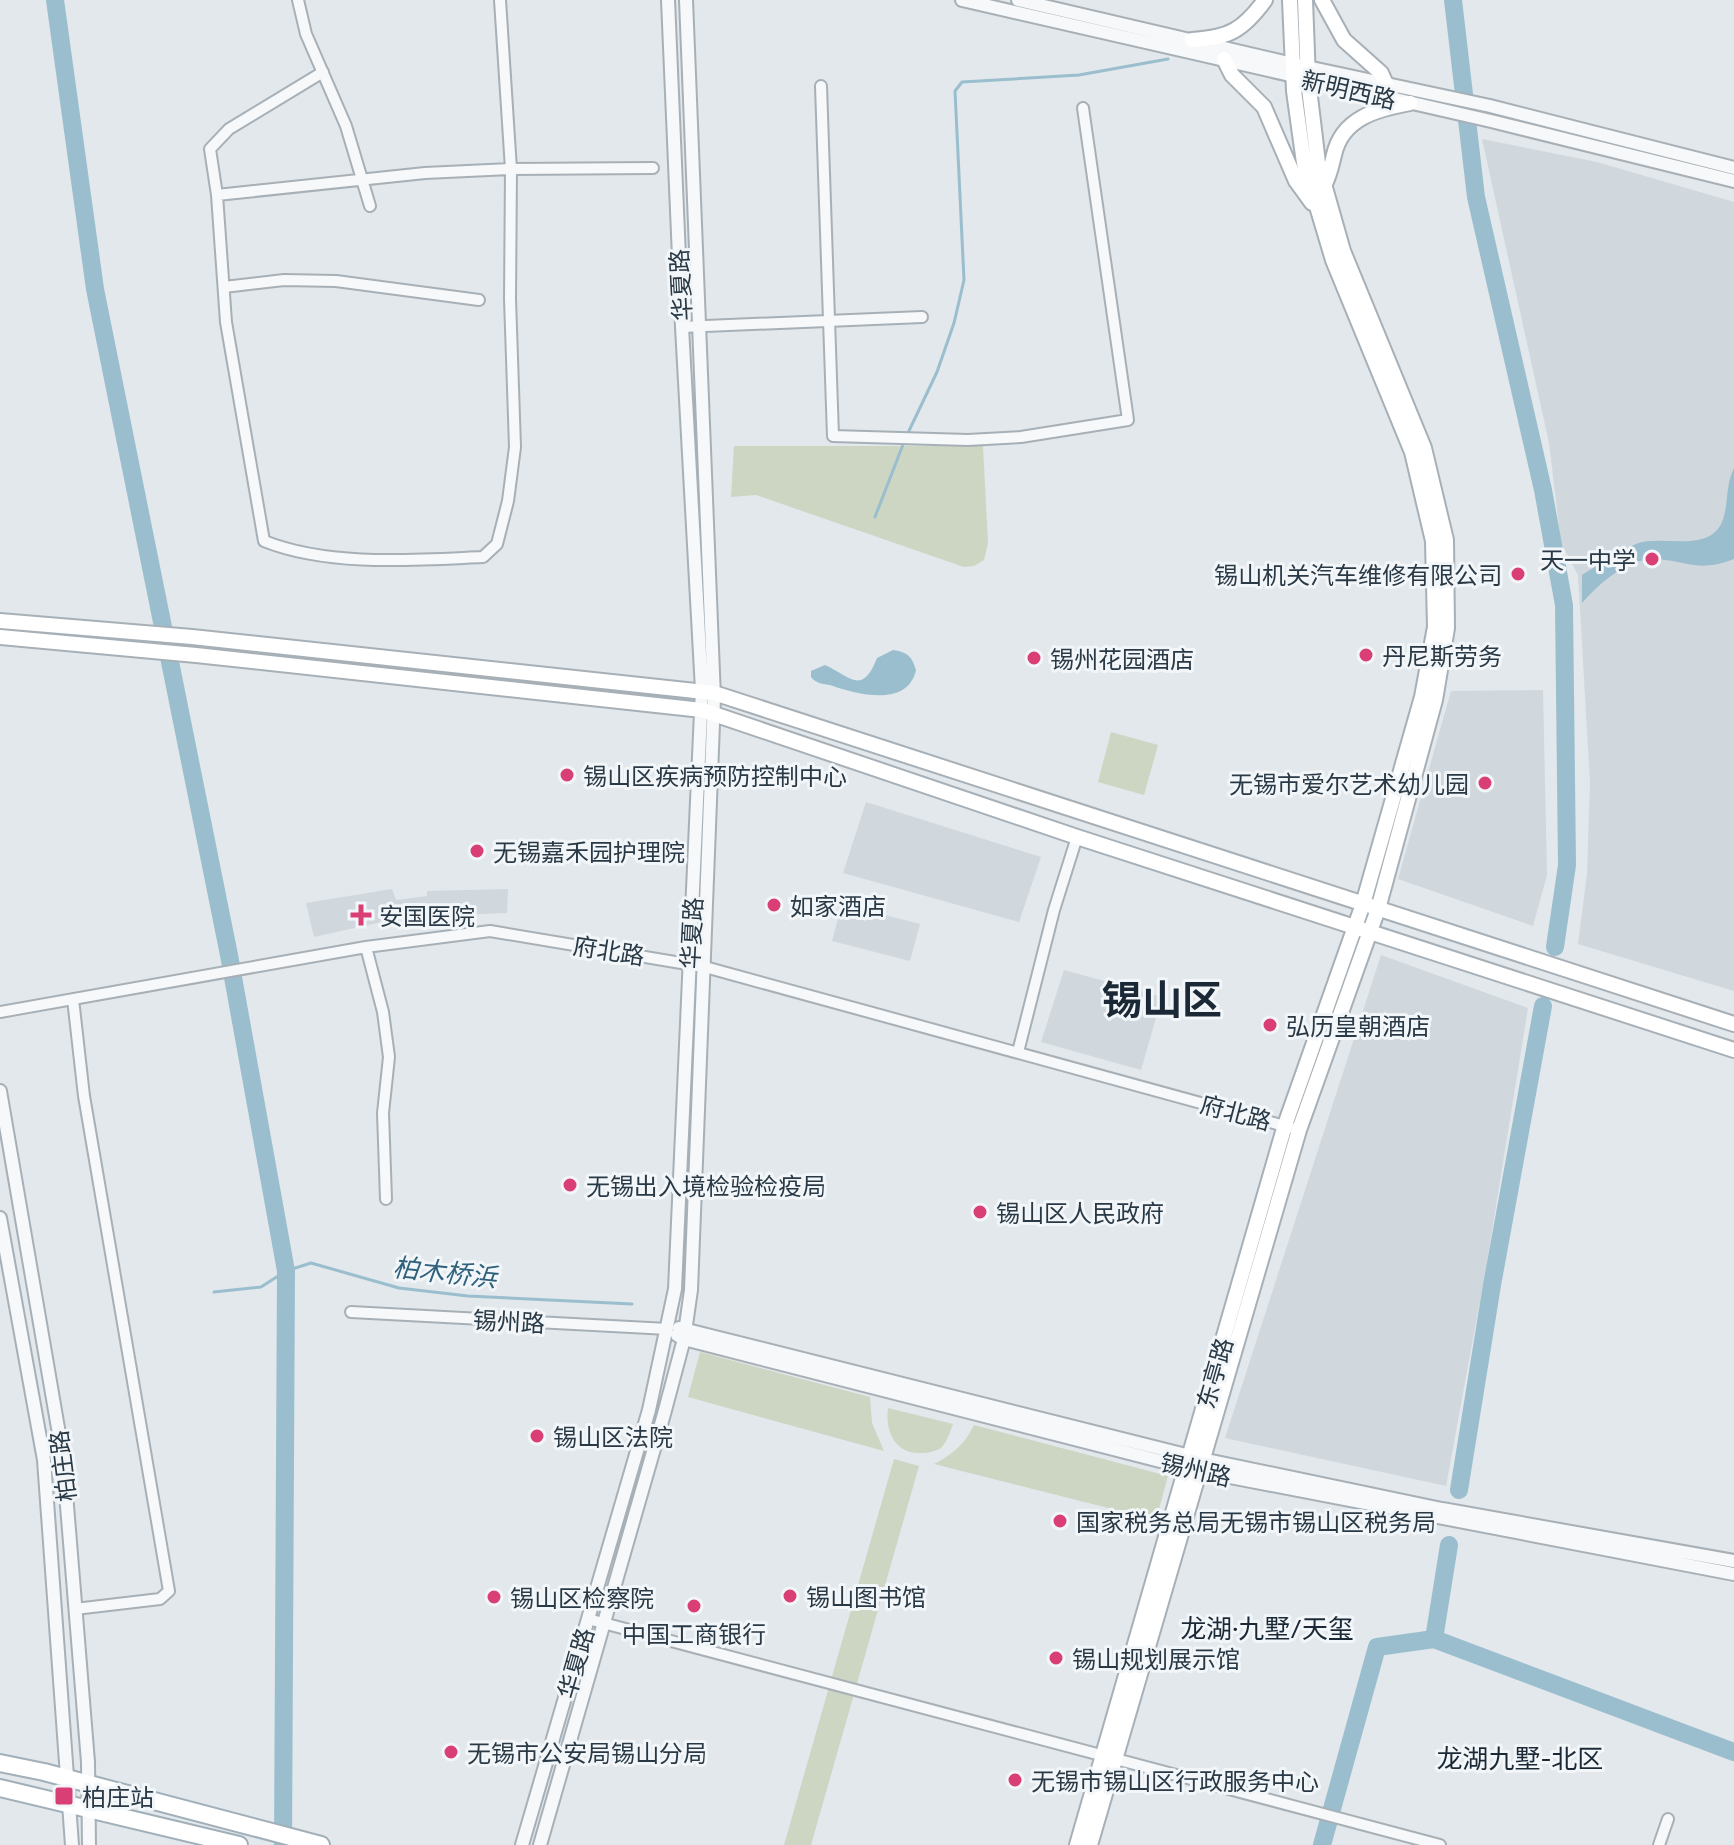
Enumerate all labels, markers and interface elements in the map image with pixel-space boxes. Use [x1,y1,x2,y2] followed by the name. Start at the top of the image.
[1299,64,1399,114] street label: 新明西路
[664,248,696,322] street label: 华夏路
[1540,545,1636,574] place label: 天一中学
[1643,550,1661,568] marker: 天一中学
[1214,560,1502,589] place label: 锡山机关汽车维修有限公司
[1509,565,1527,583] marker: 锡山机关汽车维修有限公司
[1382,641,1502,670] place label: 丹尼斯劳务
[1050,644,1194,673] place label: 锡州花园酒店
[1357,646,1375,664] marker: 丹尼斯劳务
[1025,649,1043,667] marker: 锡州花园酒店
[583,761,847,790] place label: 锡山区疾病预防控制中心
[558,766,576,784] marker: 锡山区疾病预防控制中心
[1229,769,1469,798] place label: 无锡市爱尔艺术幼儿园
[1476,774,1494,792] marker: 无锡市爱尔艺术幼儿园
[493,837,685,866] place label: 无锡嘉禾园护理院
[468,842,486,860] marker: 无锡嘉禾园护理院
[790,891,886,920] place label: 如家酒店
[675,896,707,970] street label: 华夏路
[765,896,783,914] marker: 如家酒店
[379,901,475,930] place label: 安国医院
[350,904,372,926] marker: 安国医院
[571,930,647,970] street label: 府北路
[1102,973,1222,1022] district label: 锡山区
[1286,1011,1430,1040] place label: 弘历皇朝酒店
[1261,1016,1279,1034] marker: 弘历皇朝酒店
[1197,1089,1275,1135] street label: 府北路
[586,1171,826,1200] place label: 无锡出入境检验检疫局
[561,1176,579,1194] marker: 无锡出入境检验检疫局
[996,1198,1164,1227] place label: 锡山区人民政府
[971,1203,989,1221] marker: 锡山区人民政府
[392,1250,500,1292] water label: 柏木桥浜
[472,1305,546,1337] street label: 锡州路
[1190,1334,1238,1412] street label: 东亭路
[553,1422,673,1451] place label: 锡山区法院
[528,1427,546,1445] marker: 锡山区法院
[43,1429,81,1503] street label: 柏庄路
[1158,1447,1234,1491] street label: 锡州路
[1076,1507,1436,1536] place label: 国家税务总局无锡市锡山区税务局
[1051,1512,1069,1530] marker: 国家税务总局无锡市锡山区税务局
[806,1582,926,1611] place label: 锡山图书馆
[510,1583,654,1612] place label: 锡山区检察院
[781,1587,799,1605] marker: 锡山图书馆
[485,1588,503,1606] marker: 锡山区检察院
[685,1597,703,1615] marker: 中国工商银行
[1180,1612,1354,1643] district label: 龙湖·九墅/天玺
[622,1619,766,1648] place label: 中国工商银行
[551,1624,599,1702] street label: 华夏路
[1072,1644,1240,1673] place label: 锡山规划展示馆
[1047,1649,1065,1667] marker: 锡山规划展示馆
[467,1738,707,1767] place label: 无锡市公安局锡山分局
[1437,1742,1604,1773] district label: 龙湖九墅-北区
[442,1743,460,1761] marker: 无锡市公安局锡山分局
[1031,1766,1319,1795] place label: 无锡市锡山区行政服务中心
[1006,1771,1024,1789] marker: 无锡市锡山区行政服务中心
[82,1782,154,1811] place label: 柏庄站
[53,1785,75,1807] marker: 柏庄站

